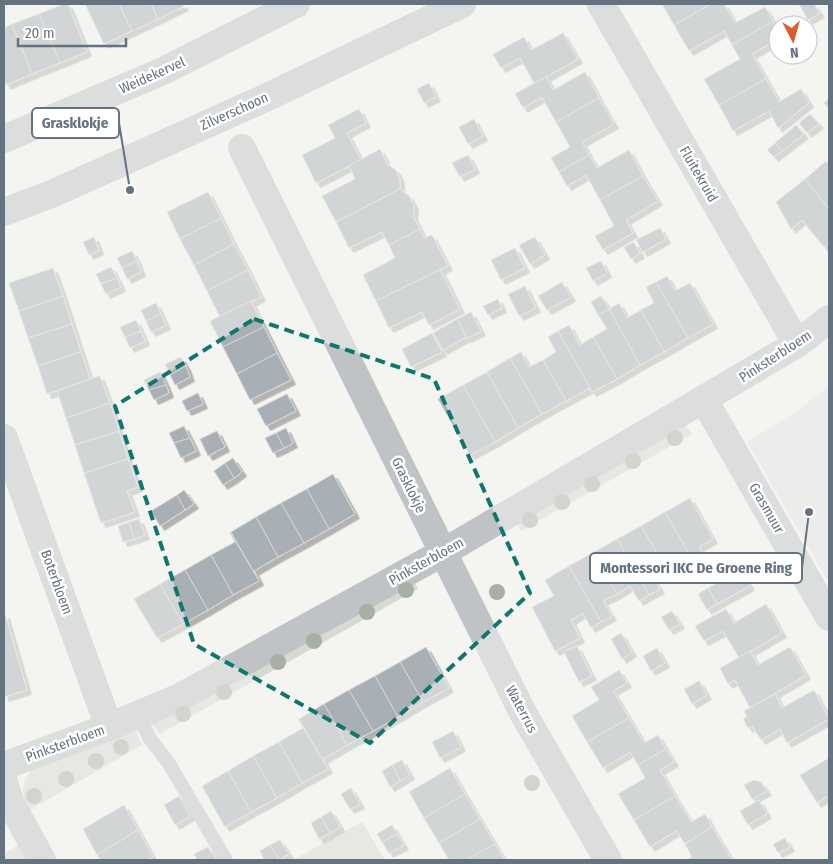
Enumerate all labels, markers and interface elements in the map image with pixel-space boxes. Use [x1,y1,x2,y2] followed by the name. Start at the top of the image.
[18,15,125,47] scale bar
[768,15,818,65] north arrow
[25,24,55,42] text: 20 m
[789,44,799,61] text: N
[117,53,188,97] street label: Weidekervel
[197,89,271,134] street label: Zilverschoon
[32,108,119,138] callout: Grasklokje
[42,114,109,132] text: Grasklokje
[676,143,721,205] street label: Fluitekruid
[736,327,815,386] street label: Pinksterbloem
[388,455,429,516] street label: Grasklokje
[745,480,788,537] street label: Grasmuur
[386,534,467,589] street label: Pinksterbloem
[37,548,76,617] street label: Boterbloem
[590,553,802,583] callout: Montessori IKC De Groene Ring
[600,559,792,577] text: Montessori IKC De Groene Ring
[502,683,541,736] street label: Waterrus
[23,721,107,766] street label: Pinksterbloem

